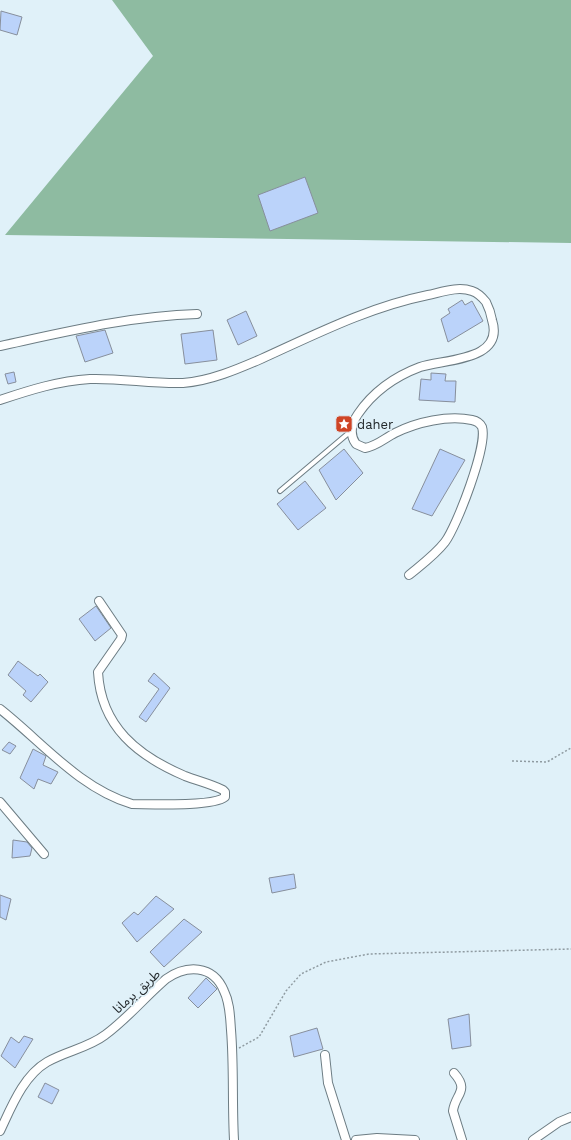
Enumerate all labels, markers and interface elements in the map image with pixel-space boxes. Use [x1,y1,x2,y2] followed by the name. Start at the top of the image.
[334,414,354,434] place icon: daher
[357,417,393,432] place label: daher
[110,966,164,1017] street label: طريق برمانا

